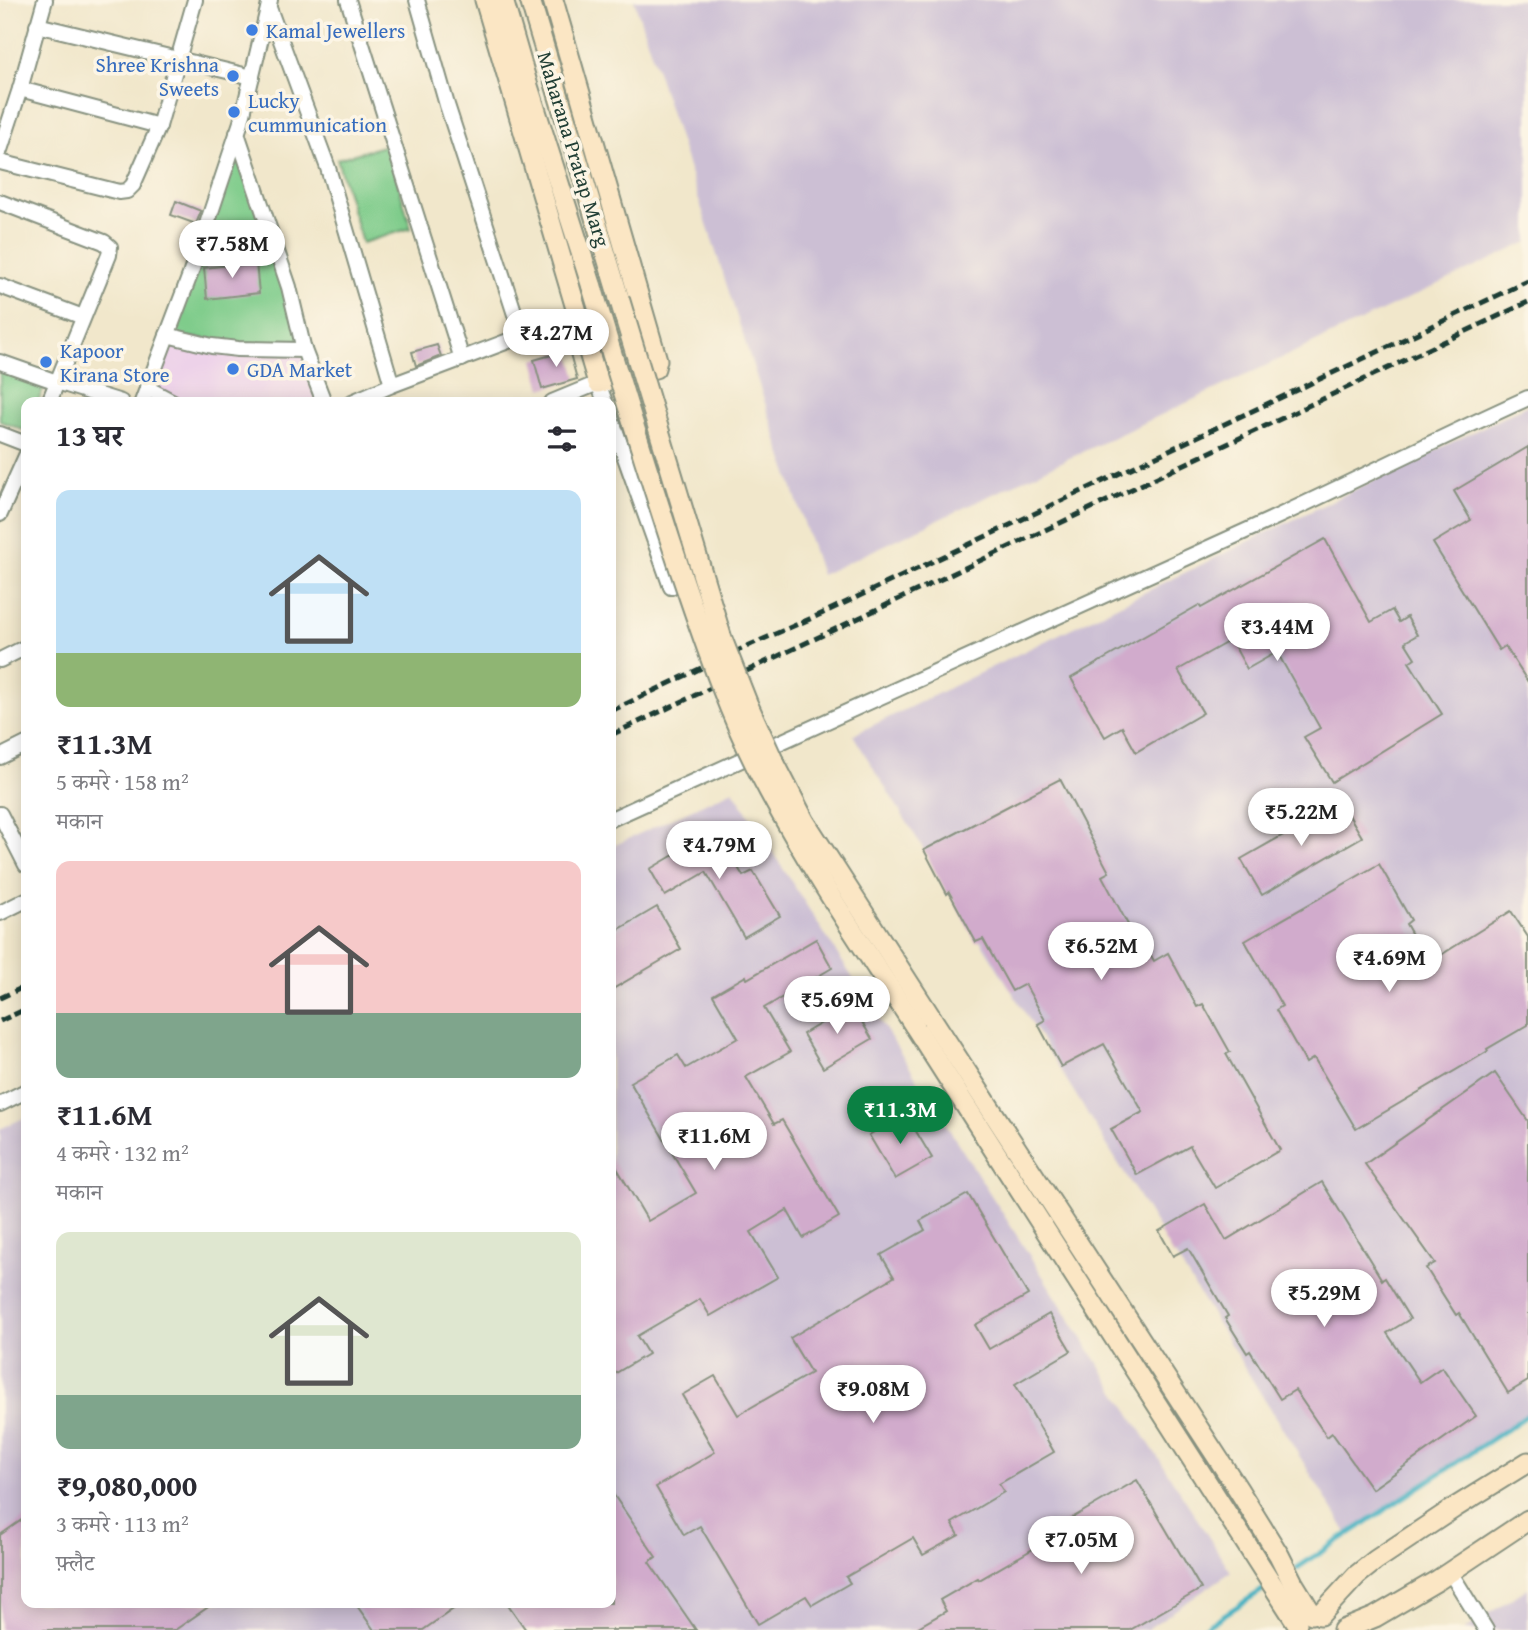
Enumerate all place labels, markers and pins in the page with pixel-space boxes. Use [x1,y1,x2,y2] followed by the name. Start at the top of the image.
[266,15,405,46] place label: Kamal Jewellers
[244,22,260,38] marker: Kamal Jewellers
[95,49,219,104] place label: Shree Krishna Sweets
[225,68,241,84] marker: Shree Krishna Sweets
[248,85,387,140] place label: Lucky cummunication
[226,104,242,120] marker: Lucky cummunication
[175,220,289,280] pin: ₹7.58M
[499,310,613,369] pin: ₹4.27M
[60,335,170,390] place label: Kapoor Kirana Store
[38,354,54,370] marker: Kapoor Kirana Store
[247,354,353,385] place label: GDA Market
[225,361,241,377] marker: GDA Market
[1220,604,1334,663] pin: ₹3.44M
[1244,788,1358,848] pin: ₹5.22M
[662,822,776,881] pin: ₹4.79M
[1044,922,1158,982] pin: ₹6.52M
[1332,934,1446,994] pin: ₹4.69M
[780,976,894,1036] pin: ₹5.69M
[843,1086,957,1146] pin: ₹11.3M
[657,1112,771,1172] pin: ₹11.6M
[1267,1270,1381,1329] pin: ₹5.29M
[816,1366,930,1425] pin: ₹9.08M
[1024,1516,1138,1576] pin: ₹7.05M

